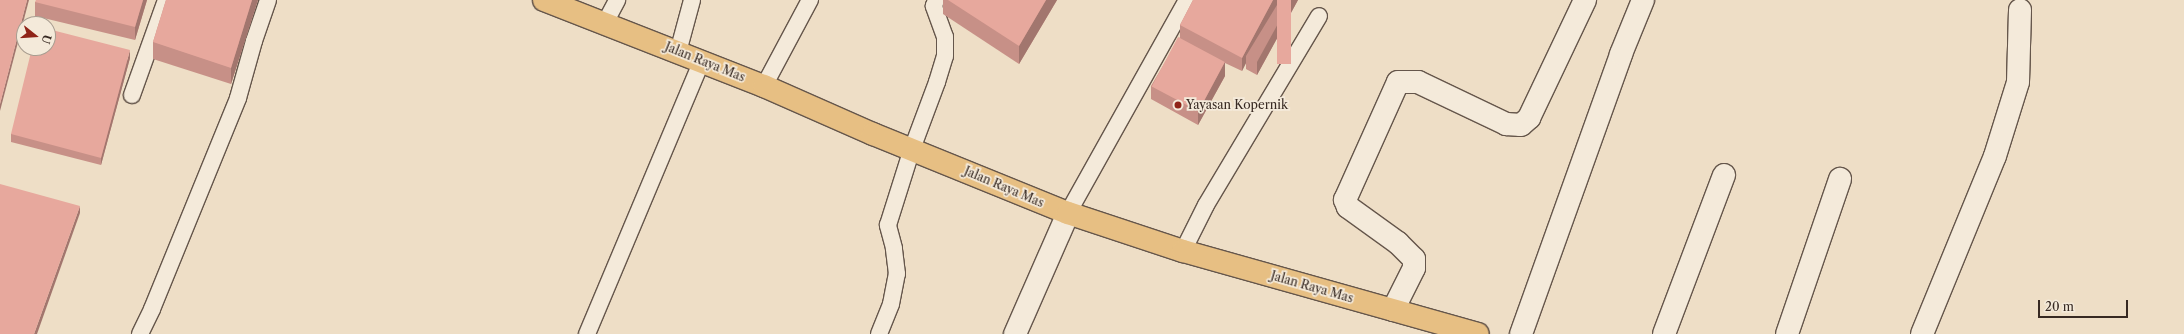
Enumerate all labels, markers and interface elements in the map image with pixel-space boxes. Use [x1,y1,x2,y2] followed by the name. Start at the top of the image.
[16,16,56,56] north arrow
[39,33,55,46] text: U
[663,39,747,85] street label: Jalan Raya Mas
[1186,98,1288,112] place label: Yayasan Kopernik
[1173,100,1183,110] marker: Yayasan Kopernik
[962,164,1046,210] street label: Jalan Raya Mas
[1269,268,1355,306] street label: Jalan Raya Mas
[2040,292,2130,318] scale bar
[2045,299,2074,314] text: 20 m

